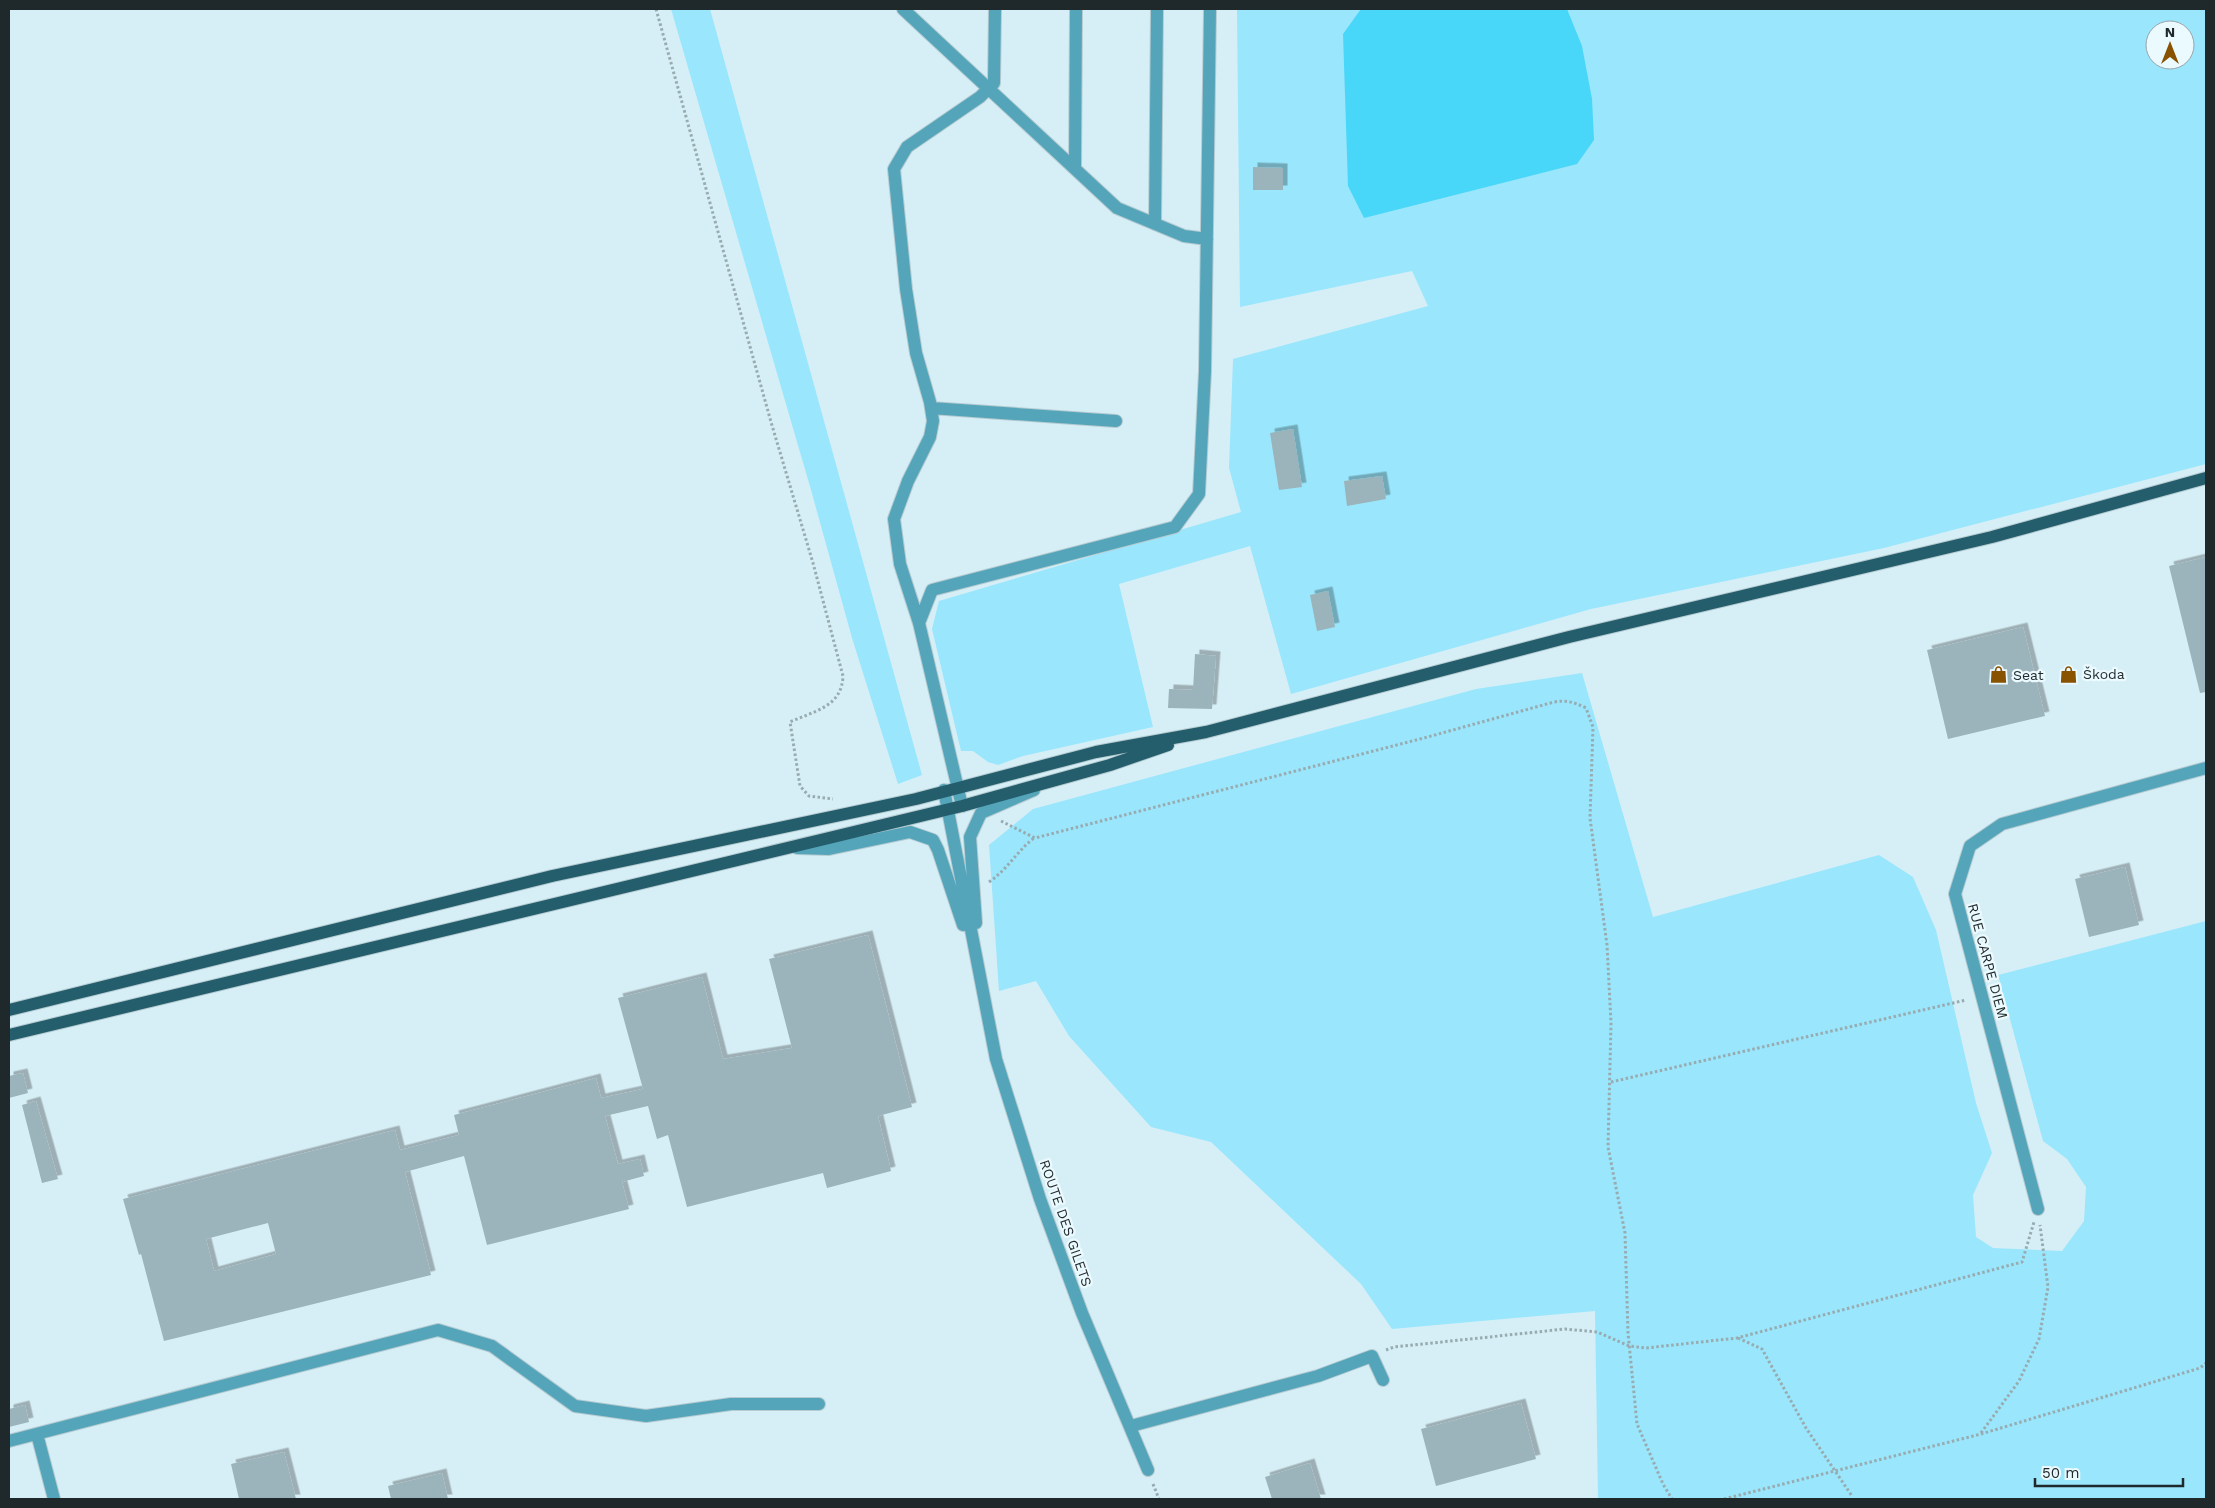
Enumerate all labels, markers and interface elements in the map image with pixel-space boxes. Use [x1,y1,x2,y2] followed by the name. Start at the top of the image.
[2145,20,2195,70] north arrow
[2165,24,2175,40] text: N
[2059,664,2079,684] shop icon: Škoda
[1989,665,2009,685] shop icon: Seat
[2083,666,2125,682] place label: Škoda
[2013,667,2044,683] place label: Seat
[1965,902,2011,1020] street label: RUE CARPE DIEM
[1037,1157,1095,1289] street label: ROUTE DES GILETS
[2035,1456,2182,1488] scale bar
[2042,1464,2079,1482] text: 50 m

